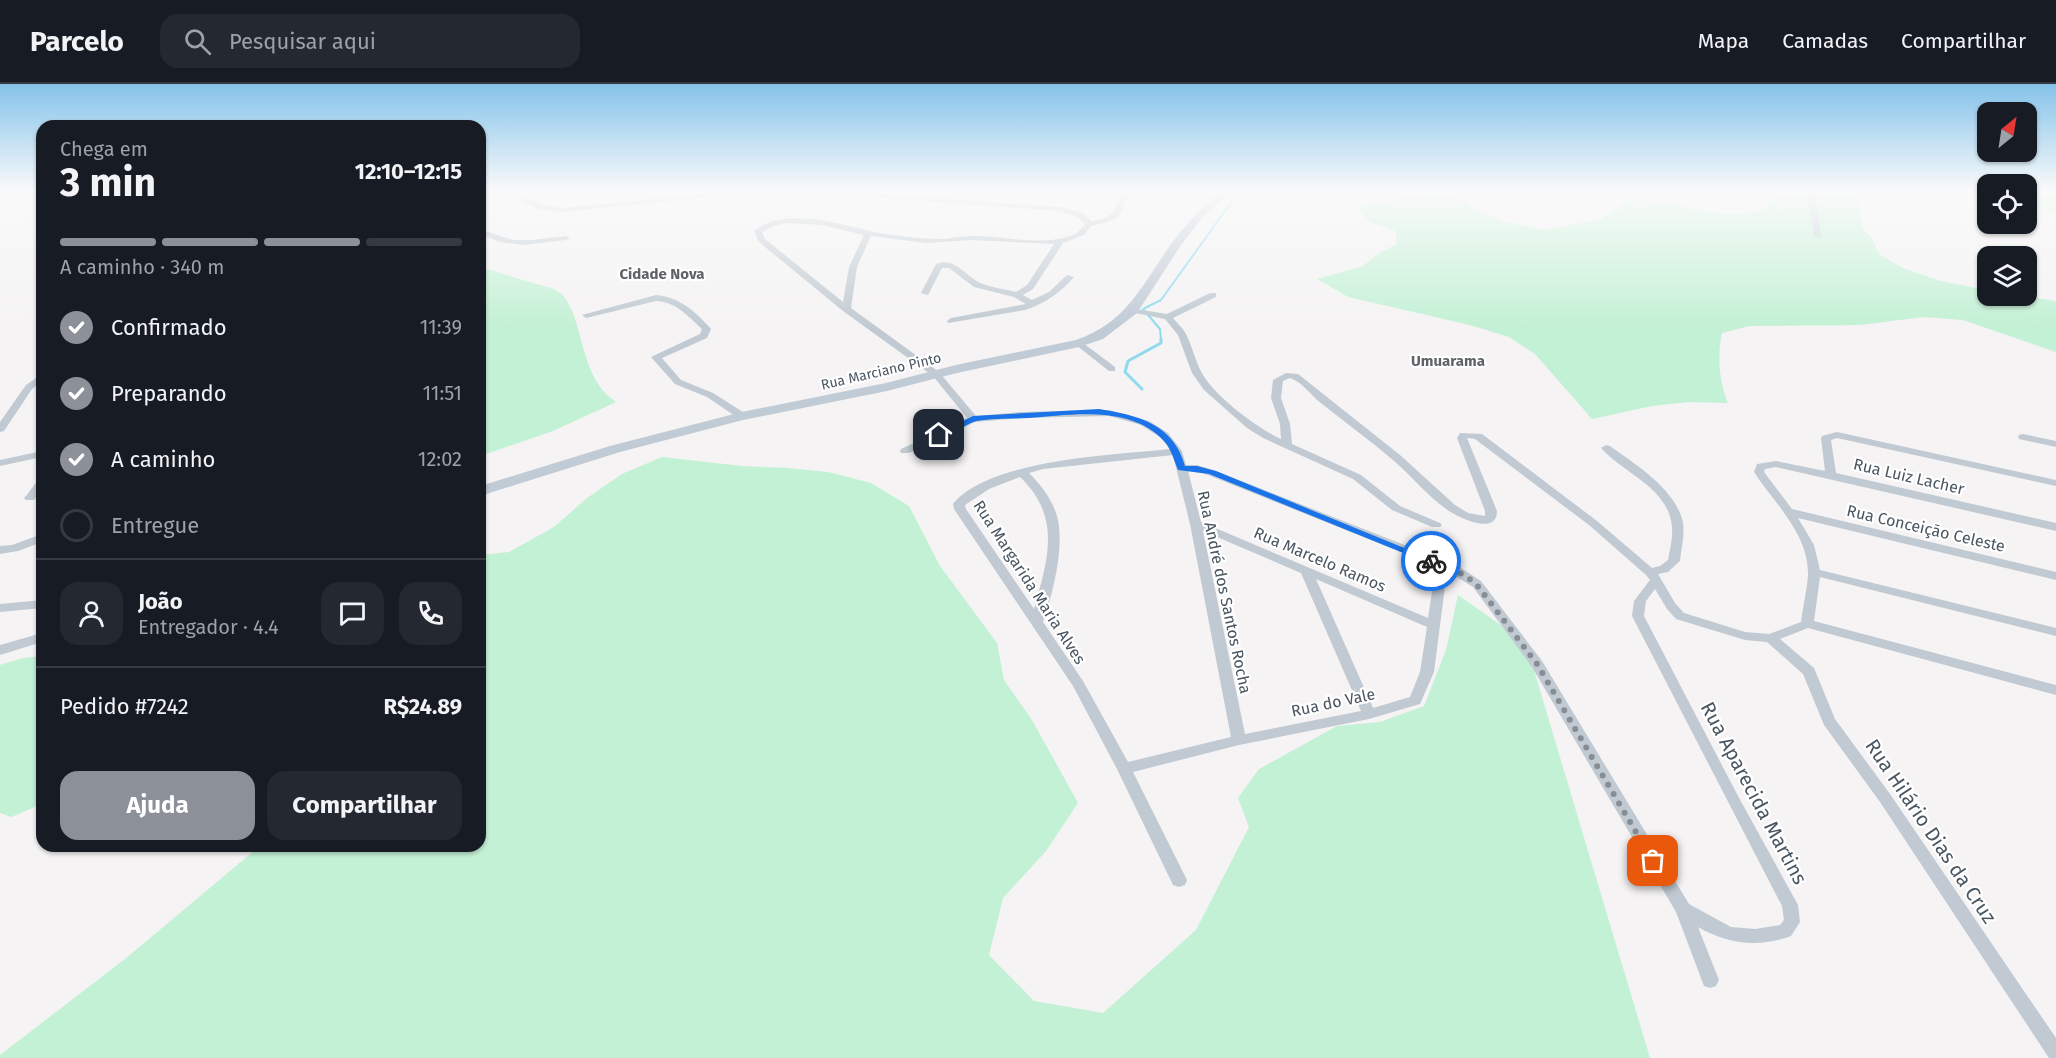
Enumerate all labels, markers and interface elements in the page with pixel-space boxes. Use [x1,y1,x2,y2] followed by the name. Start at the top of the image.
[160,14,580,68] search box
[30,25,124,58] text: Parcelo
[181,25,214,58] icon: search
[229,28,376,55] text: Pesquisar aqui
[1698,28,1749,54] text: Mapa
[1782,28,1868,54] text: Camadas
[1901,28,2026,54] text: Compartilhar
[1977,102,2037,162] north arrow
[1977,102,2037,306] map controls
[60,137,148,161] text: Chega em
[355,158,462,185] text: 12:10–12:15
[60,160,156,206] text: 3 min
[1977,174,2037,234] button: locate
[1977,246,2037,306] button: layers
[60,255,224,279] text: A caminho · 340 m
[619,265,705,283] district label: Cidade Nova
[60,311,93,344] icon: check
[111,314,227,341] text: Confirmado
[420,315,462,339] text: 11:39
[819,349,943,394] street label: Rua Marciano Pinto
[1411,352,1485,370] district label: Umuarama
[60,377,93,410] icon: check
[111,380,227,407] text: Preparando
[422,381,462,405] text: 11:51
[913,409,964,460] pin
[922,418,955,451] icon: home
[60,443,93,476] icon: check
[111,446,215,473] text: A caminho
[418,447,462,471] text: 12:02
[1852,455,1967,499] street label: Rua Luiz Lacher
[1194,489,1255,695] street label: Rua André dos Santos Rocha
[969,497,1090,668] street label: Rua Margarida Maria Alves
[1845,501,2007,557] street label: Rua Conceiçāo Celeste
[111,512,199,539] text: Entregue
[1251,523,1389,596] street label: Rua Marcelo Ramos
[1401,531,1461,591] courier
[1415,545,1448,578] icon: bike
[60,582,123,645] button: person
[321,582,384,645] button: chat
[399,582,462,645] button: phone
[138,588,183,615] text: João
[138,615,279,639] text: Entregador · 4.4
[1289,684,1377,721] street label: Rua do Vale
[60,693,189,720] text: Pedido #7242
[384,693,462,720] text: R$24.89
[1696,698,1812,888] street label: Rua Aparecida Martins
[1860,734,2002,928] street label: Rua Hilário Dias da Cruz
[60,771,255,840] button: Ajuda
[267,771,462,840] button: Compartilhar
[1627,835,1678,886] pin
[1636,844,1669,877] icon: bag

